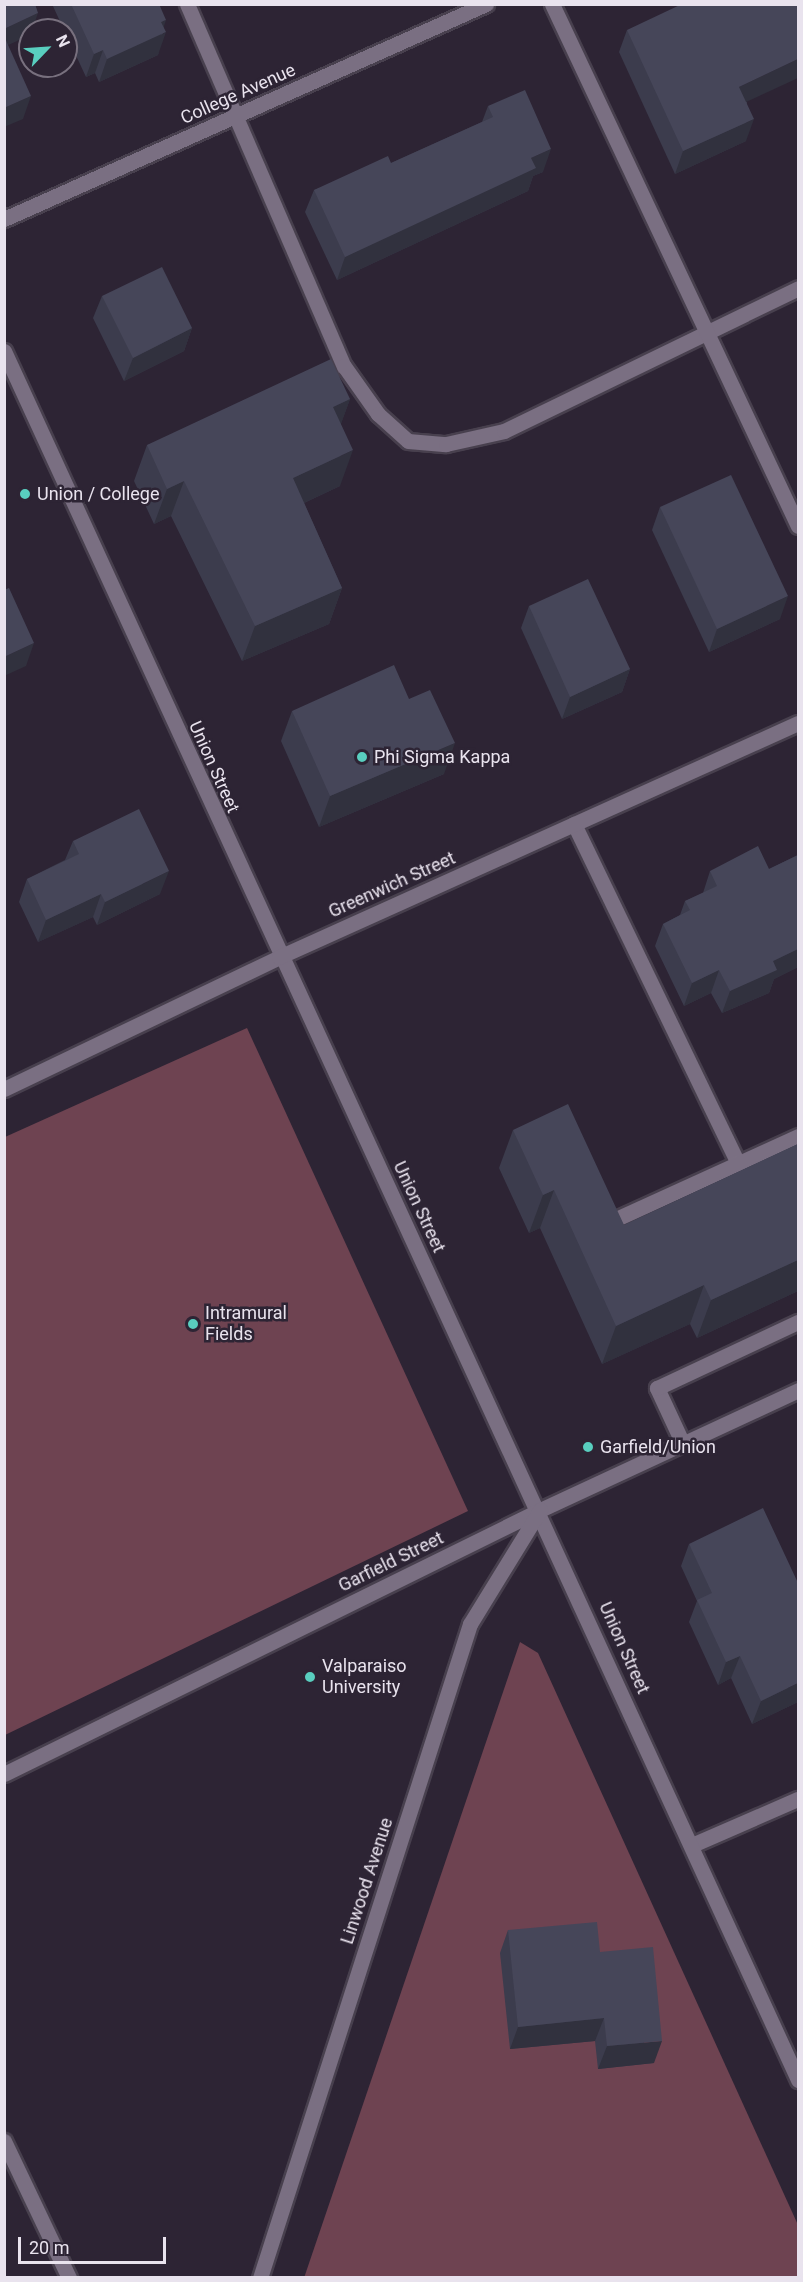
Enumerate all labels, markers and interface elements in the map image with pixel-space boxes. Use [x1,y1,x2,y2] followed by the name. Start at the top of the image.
[18,18,78,78] north arrow
[52,32,74,50] text: N
[177,59,299,129] street label: College Avenue
[37,483,159,505] place label: Union / College
[18,487,32,501] marker: Union / College
[184,718,244,816] street label: Union Street
[374,746,510,768] place label: Phi Sigma Kappa
[355,750,369,764] marker: Phi Sigma Kappa
[325,847,459,923] street label: Greenwich Street
[388,1158,450,1256] street label: Union Street
[205,1303,287,1346] place label: Intramural Fields
[186,1317,200,1331] marker: Intramural Fields
[600,1436,716,1458] place label: Garfield/Union
[581,1440,595,1454] marker: Garfield/Union
[335,1527,447,1597] street label: Garfield Street
[594,1599,654,1697] street label: Union Street
[322,1656,407,1698] place label: Valparaiso University
[303,1670,317,1684] marker: Valparaiso University
[336,1815,398,1947] street label: Linwood Avenue
[21,2225,170,2263] scale bar
[29,2237,69,2258] text: 20 m

